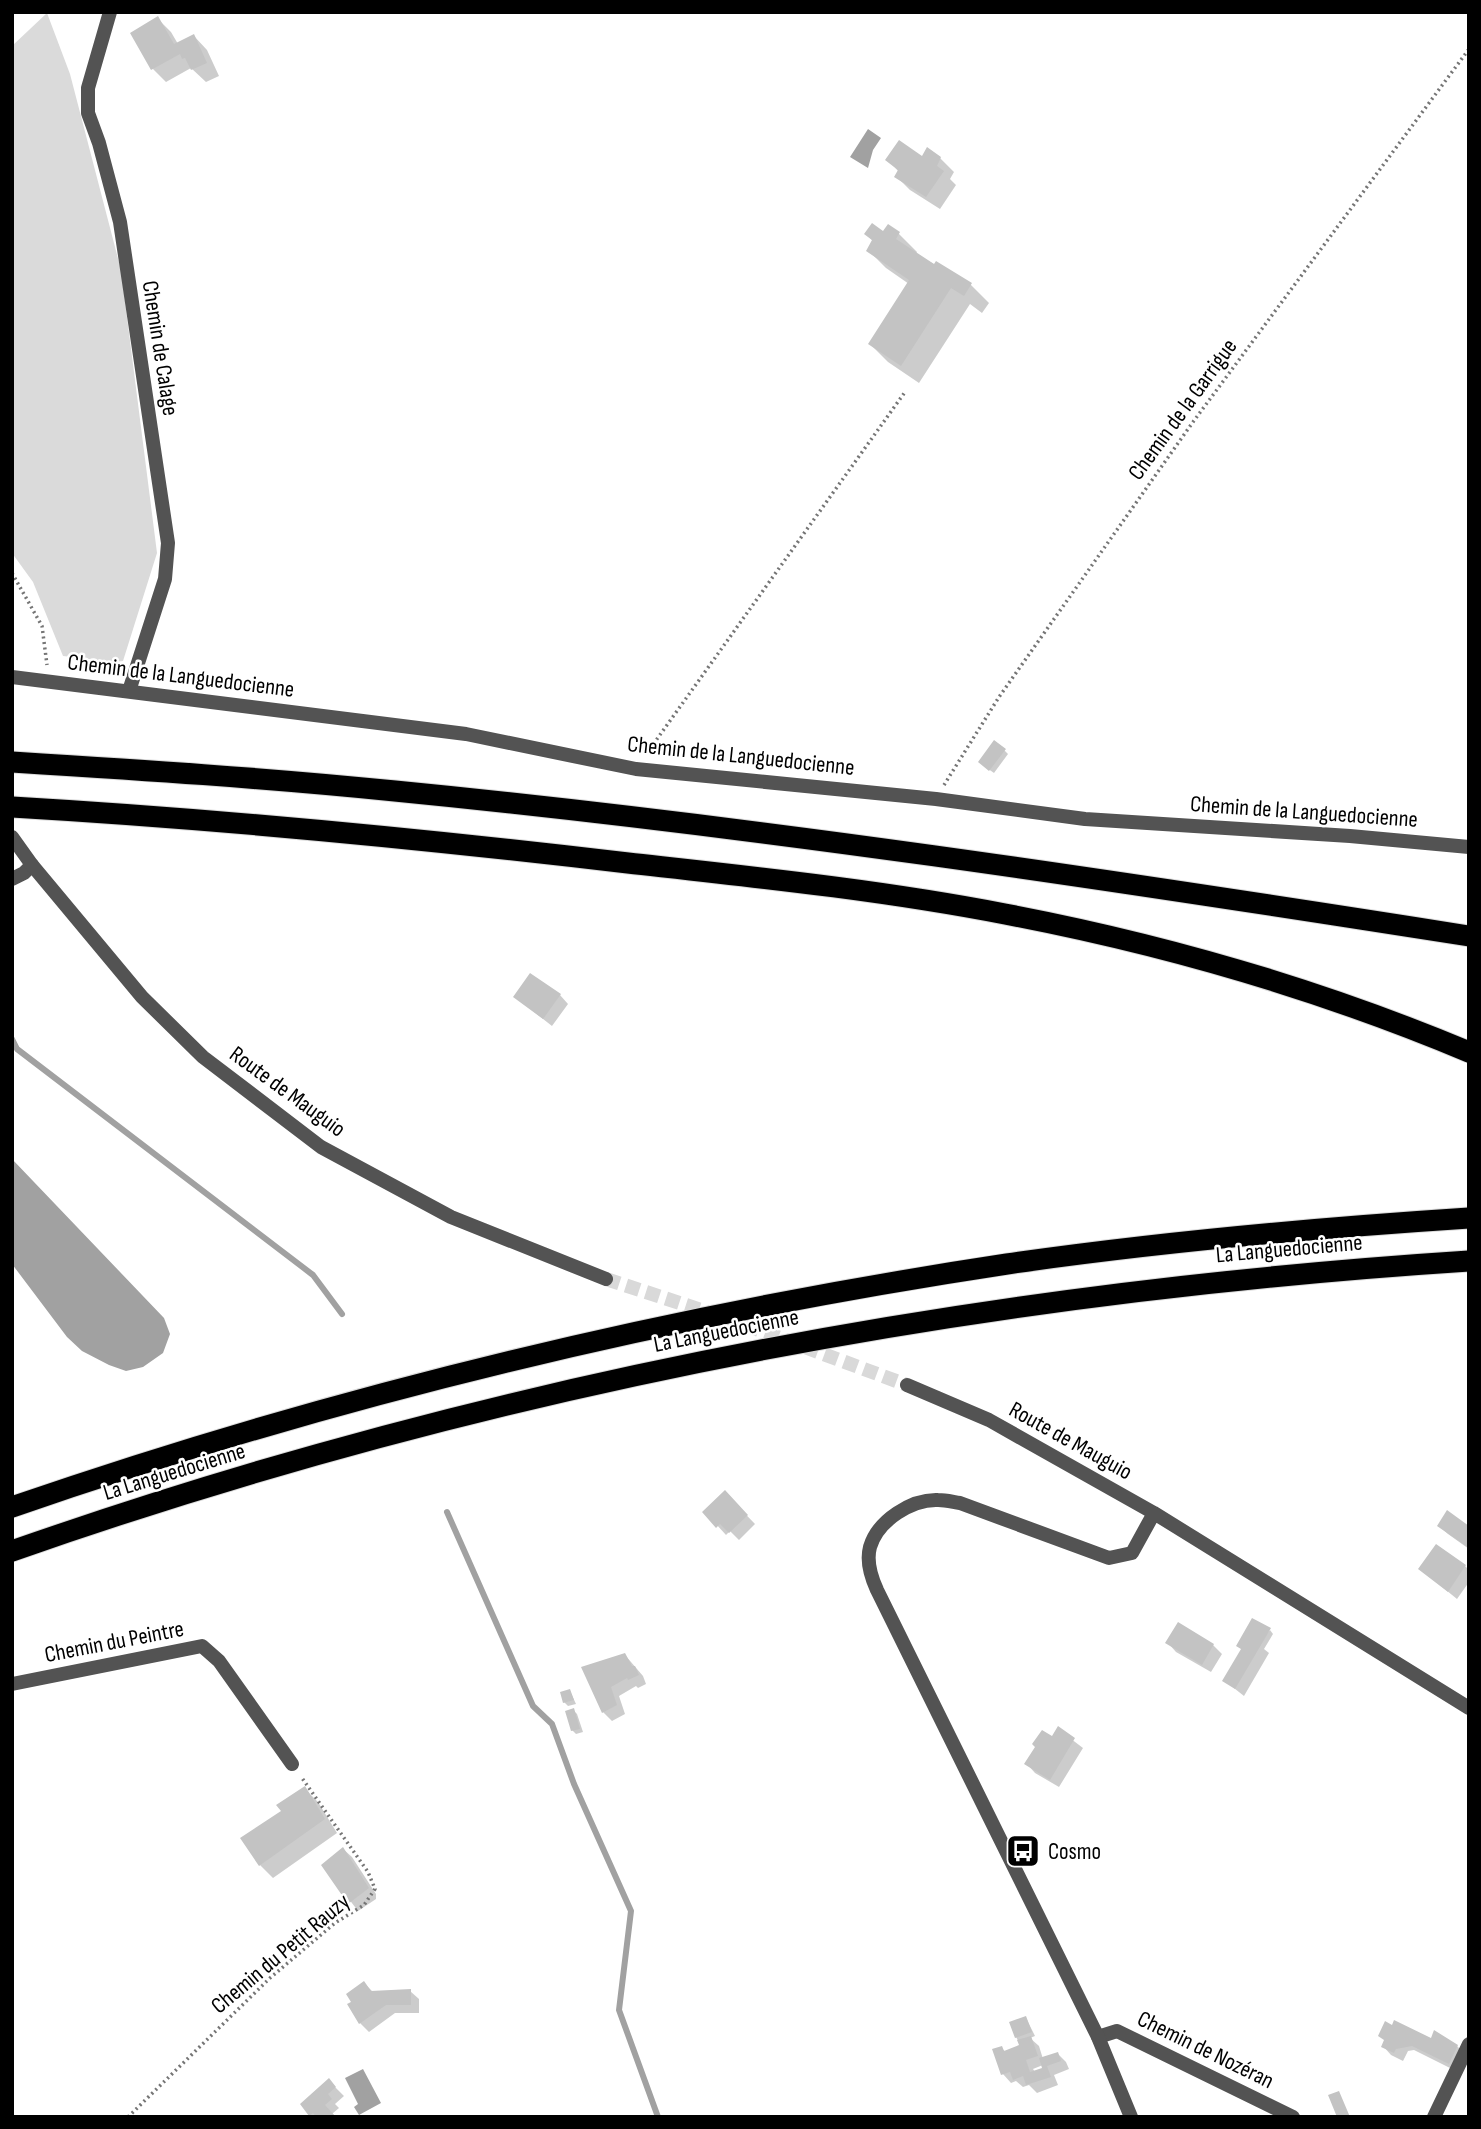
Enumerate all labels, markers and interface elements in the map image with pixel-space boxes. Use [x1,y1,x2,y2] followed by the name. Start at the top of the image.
[136,279,185,418] street label: Chemin de Calage
[1122,333,1243,486] street label: Chemin de la Garrigue
[66,648,296,704] street label: Chemin de la Languedocienne
[626,730,856,782] street label: Chemin de la Languedocienne
[1189,790,1419,834] street label: Chemin de la Languedocienne
[224,1040,351,1143] street label: Route de Mauguio
[1215,1229,1364,1269] street label: La Languedocienne
[651,1303,801,1359] street label: La Languedocienne
[1004,1396,1137,1486] street label: Route de Mauguio
[100,1437,249,1507] street label: La Languedocienne
[42,1615,186,1669] street label: Chemin du Peintre
[1004,1832,1042,1870] bus stop icon: Cosmo
[1048,1838,1101,1866] place label: Cosmo
[206,1888,356,2020] street label: Chemin du Petit Rauzy
[1133,2005,1278,2095] street label: Chemin de Nozéran

